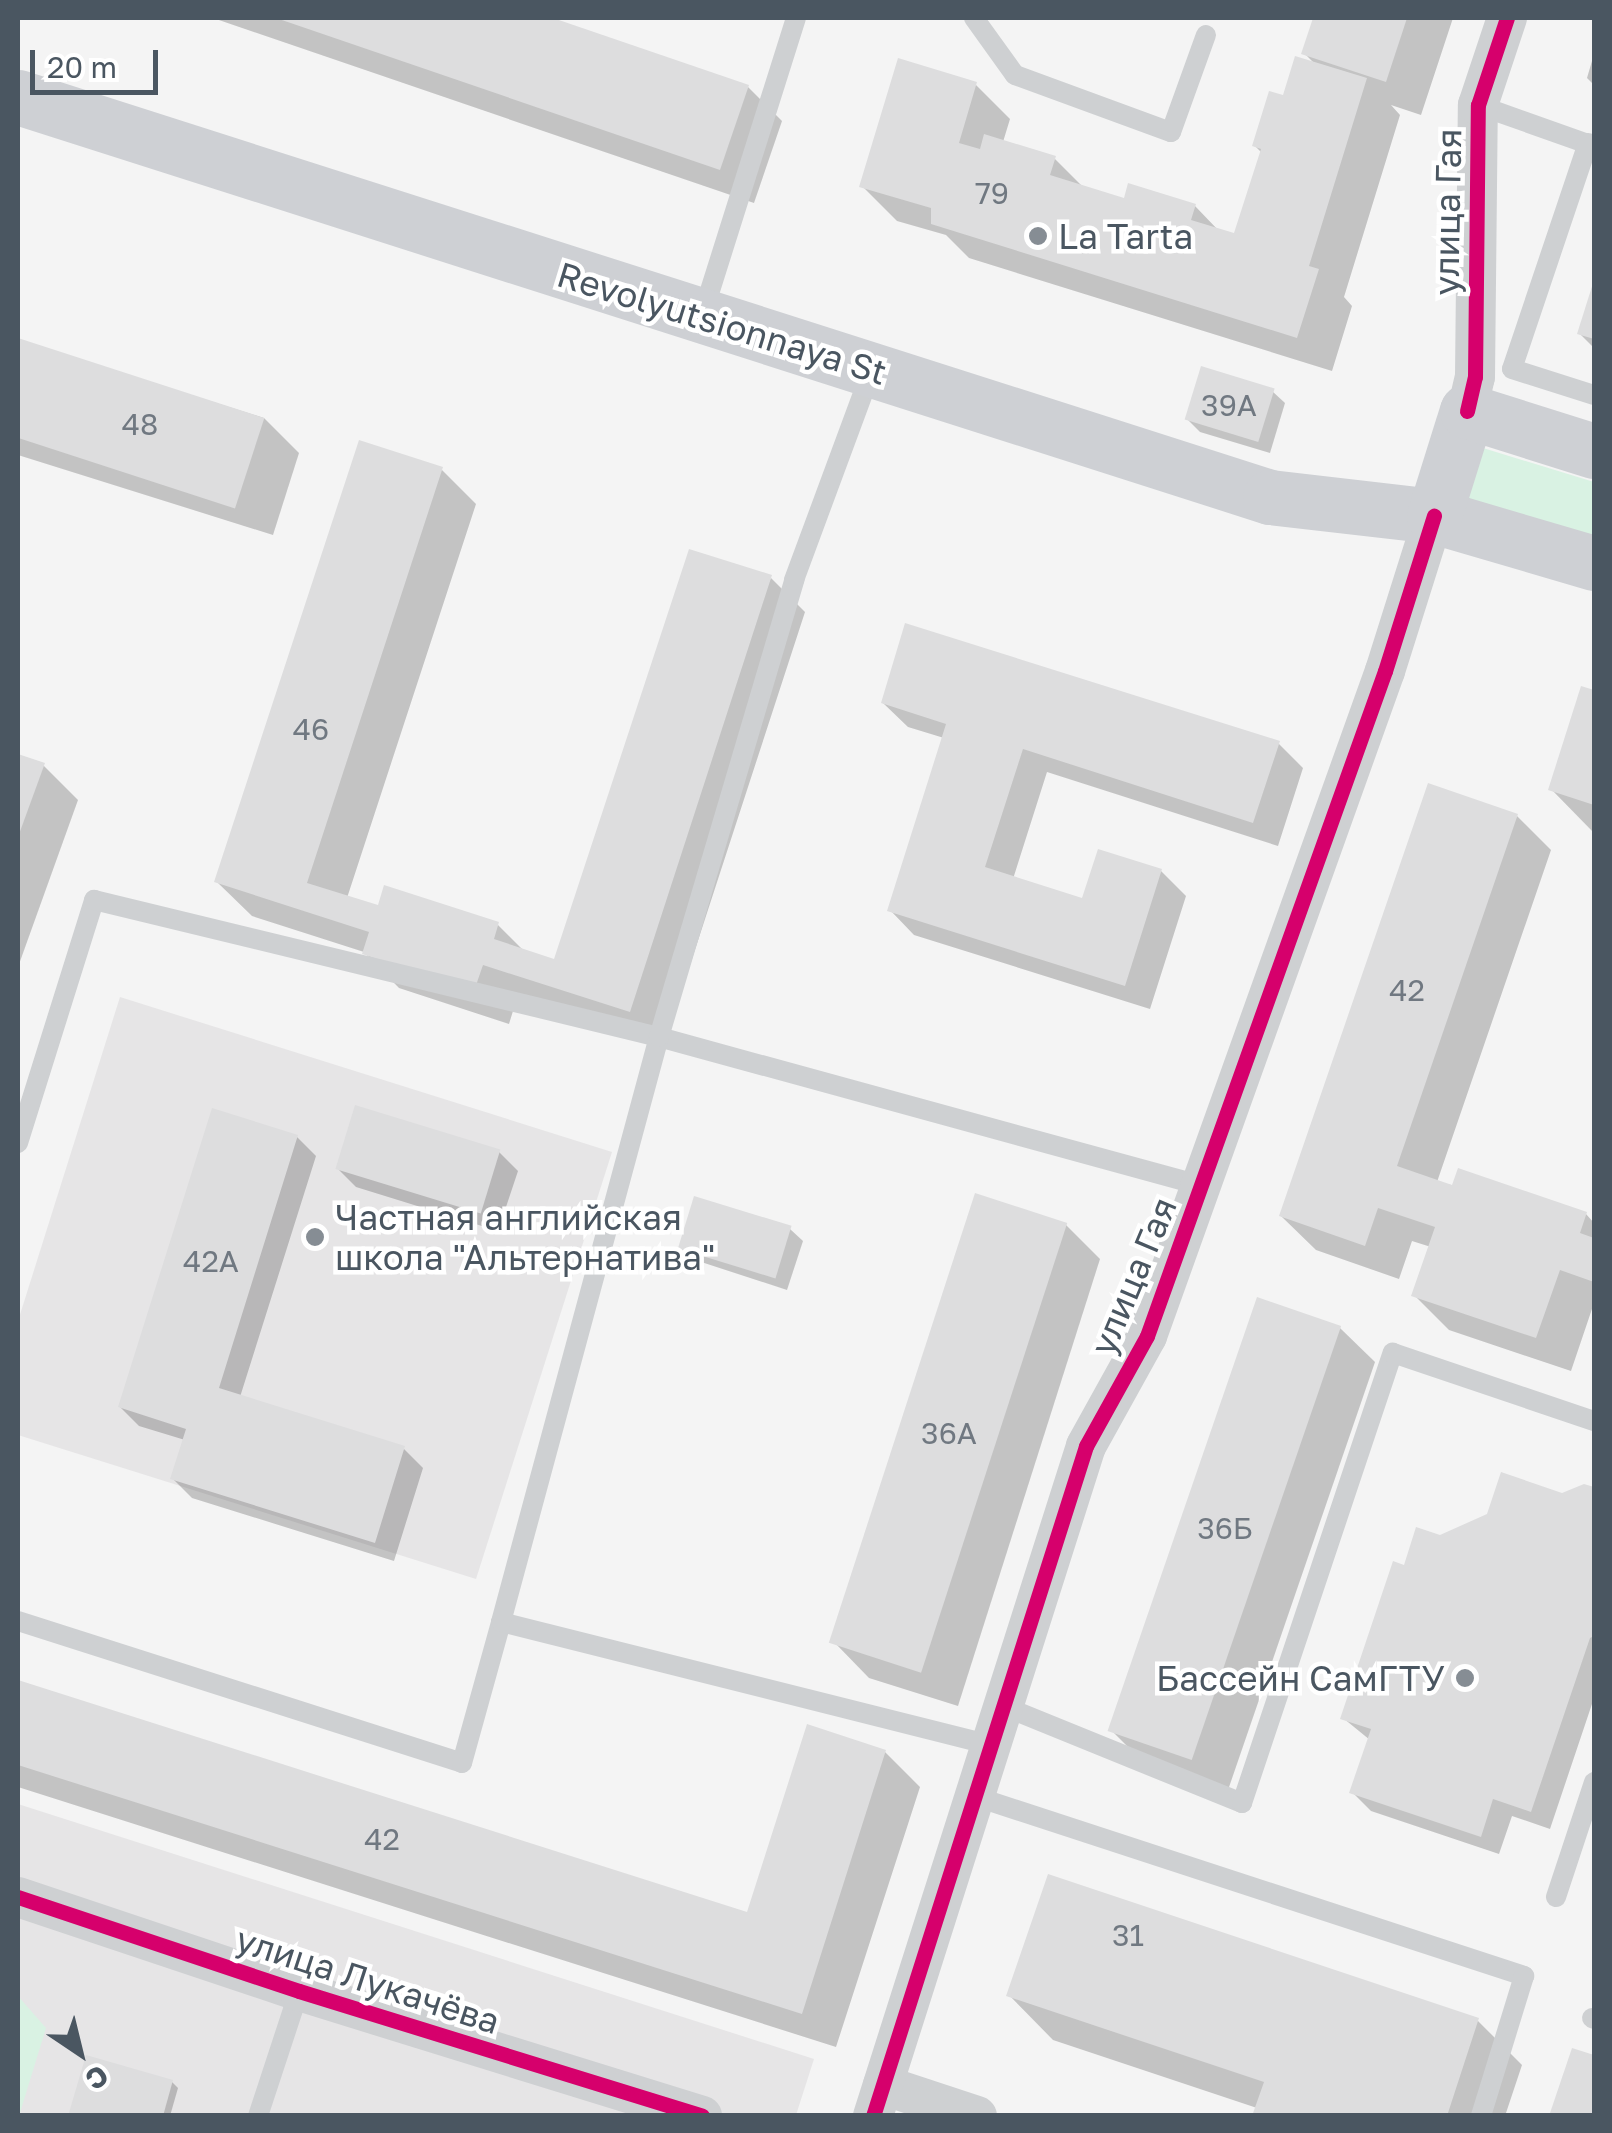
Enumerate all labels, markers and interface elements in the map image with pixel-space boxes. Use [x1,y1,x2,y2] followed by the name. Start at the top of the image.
[35,30,162,92] scale bar
[47,49,117,85] text: 20 m
[1425,128,1469,296] street label: улица Гая
[975,175,1009,211] house number: 79
[1058,215,1193,257] place label: La Tarta
[1027,225,1049,247] marker: La Tarta
[552,253,892,393] street label: Revolyutsionnaya St
[1201,387,1257,423] house number: 39А
[122,406,158,442] house number: 48
[293,711,329,747] house number: 46
[1389,972,1425,1008] house number: 42
[1081,1191,1185,1361] street label: улица Гая
[335,1196,715,1278] place label: Частная английская школа "Альтернатива"
[304,1226,326,1248] marker: Частная английская школа "Альтернатива"
[183,1243,239,1279] house number: 42А
[921,1415,977,1451] house number: 36А
[1197,1510,1253,1546] house number: 36Б
[1156,1657,1445,1699] place label: Бассейн СамГТУ
[1454,1667,1476,1689] marker: Бассейн СамГТУ
[364,1821,400,1857] house number: 42
[1112,1917,1144,1953] house number: 31
[231,1918,505,2042] street label: улица Лукачёва
[30,2003,130,2103] north arrow
[80,2059,115,2097] text: С

